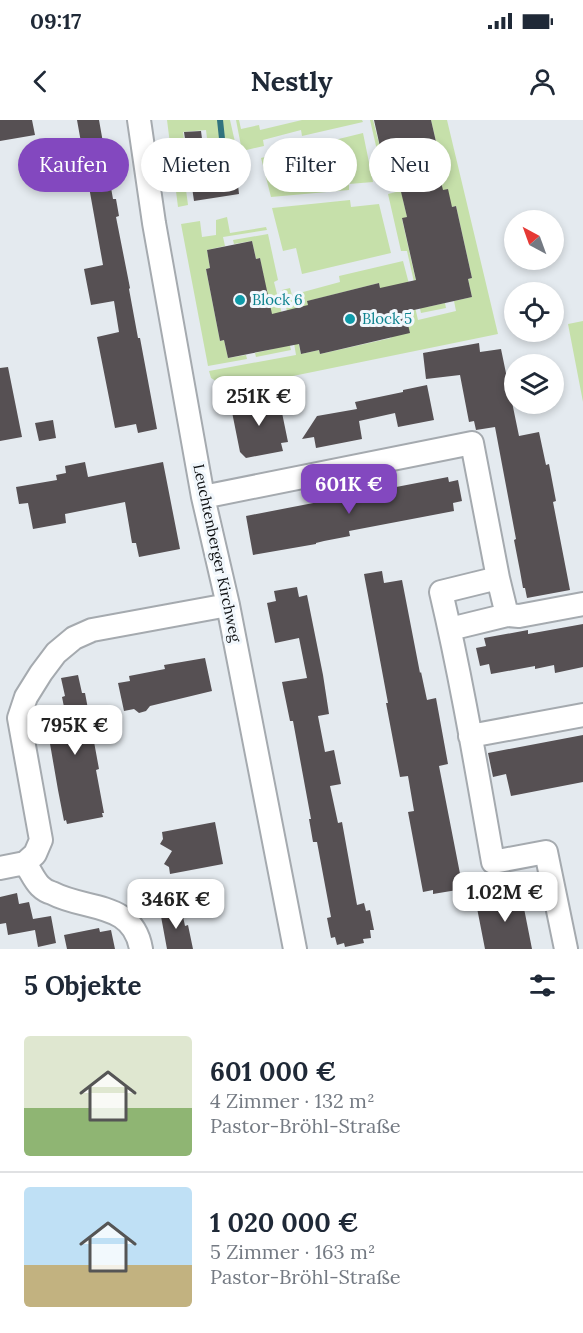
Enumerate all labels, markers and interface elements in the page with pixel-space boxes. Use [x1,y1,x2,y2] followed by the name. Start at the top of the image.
[30,7,81,35] text: 09:17
[250,64,333,98] text: Nestly
[24,65,57,98] icon: back
[526,65,559,98] icon: person
[18,138,129,192] chip: Kaufen
[141,138,251,192] chip: Mieten
[263,138,357,192] chip: Filter
[369,138,451,192] chip: Neu
[504,210,564,270] north arrow
[504,210,564,414] map controls
[504,282,564,342] button: locate
[252,290,303,309] place label: Block 6
[233,293,247,307] marker: Block 6
[362,309,412,328] place label: Block 5
[343,312,357,326] marker: Block 5
[504,354,564,414] button: layers
[210,376,308,427] pin: 251K €
[226,383,292,408] text: 251K €
[189,462,246,644] street label: Leuchtenberger Kirchweg
[300,464,398,515] pin: 601K €
[315,471,383,496] text: 601K €
[26,705,124,756] pin: 795K €
[41,712,109,737] text: 795K €
[450,872,560,923] pin: 1.02M €
[127,879,225,930] pin: 346K €
[467,879,543,904] text: 1.02M €
[141,886,211,911] text: 346K €
[24,969,141,1002] text: 5 Objekte
[526,969,559,1002] icon: filters
[210,1055,336,1088] text: 601 000 €
[72,1060,144,1132] icon: home
[210,1088,375,1113] text: 4 Zimmer · 132 m²
[210,1113,401,1138] text: Pastor-Bröhl-Straße
[210,1206,359,1239] text: 1 020 000 €
[72,1211,144,1283] icon: home
[210,1239,375,1264] text: 5 Zimmer · 163 m²
[210,1264,401,1289] text: Pastor-Bröhl-Straße

